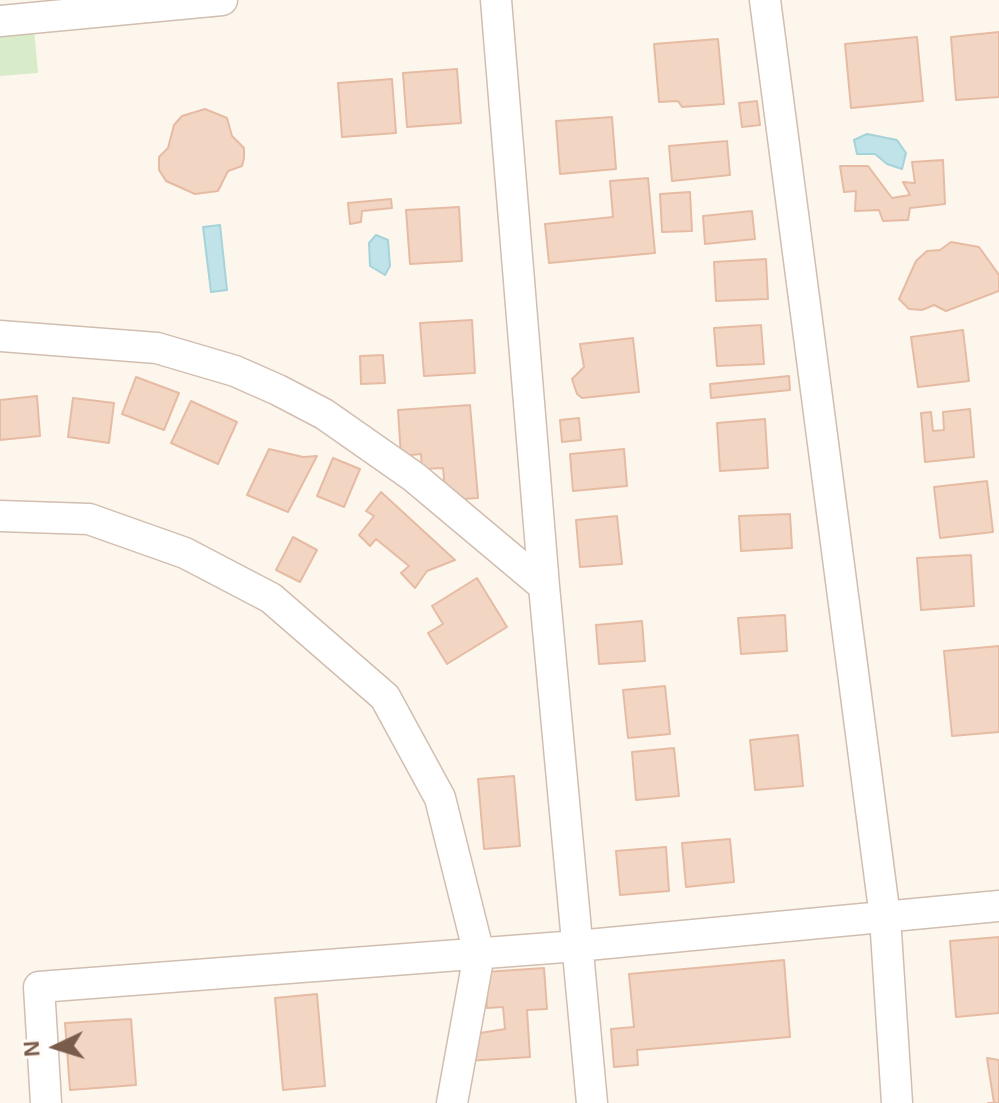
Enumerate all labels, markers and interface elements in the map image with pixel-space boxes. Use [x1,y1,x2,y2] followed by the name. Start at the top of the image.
[16,1007,96,1087] north arrow
[19,1040,45,1058] text: N

